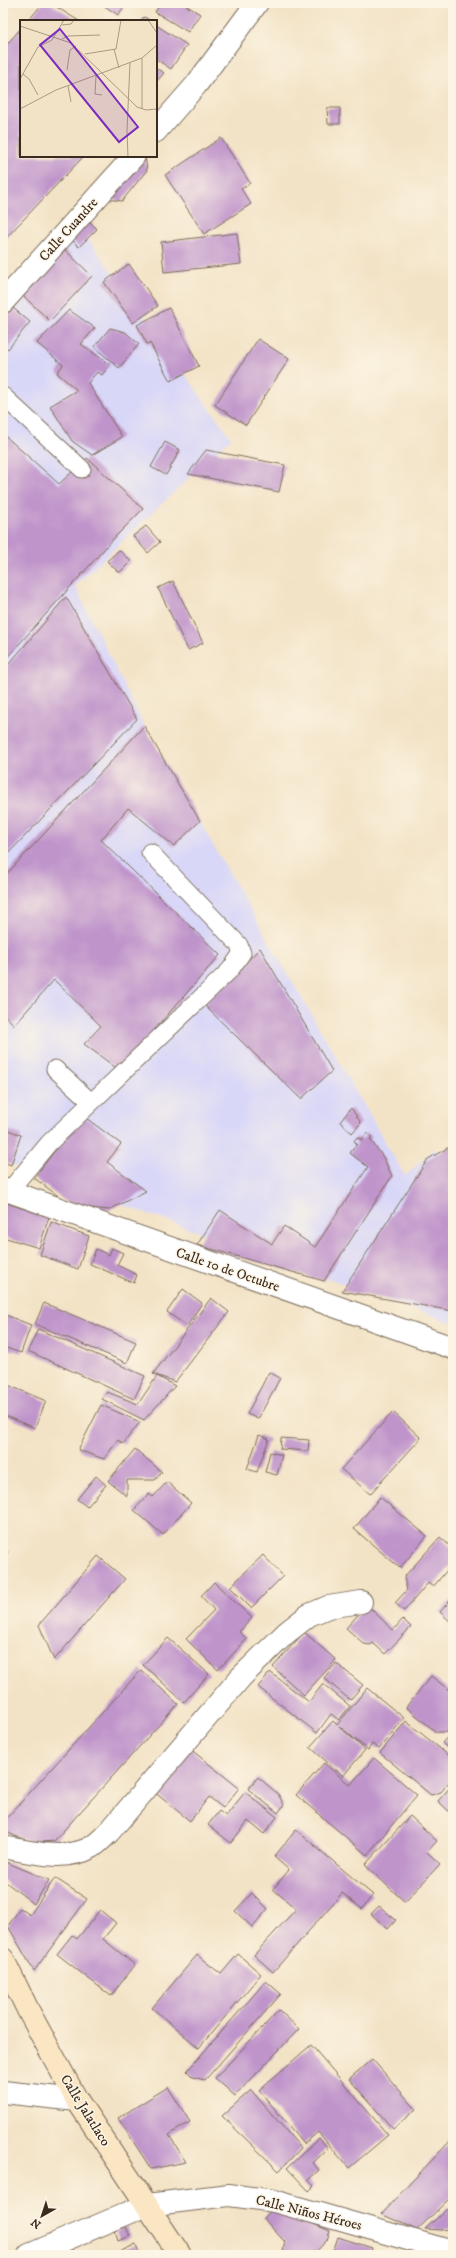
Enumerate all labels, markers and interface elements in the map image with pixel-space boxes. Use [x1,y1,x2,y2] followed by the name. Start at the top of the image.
[20,20,157,157] inset map
[35,194,102,265] street label: Calle Cuandre
[173,1244,282,1296] street label: Calle 10 de Octubre
[56,2071,114,2150] street label: Calle Jalatlaco
[254,2191,364,2235] street label: Calle Niños Héroes
[22,2196,62,2236] north arrow
[28,2215,44,2231] text: N

